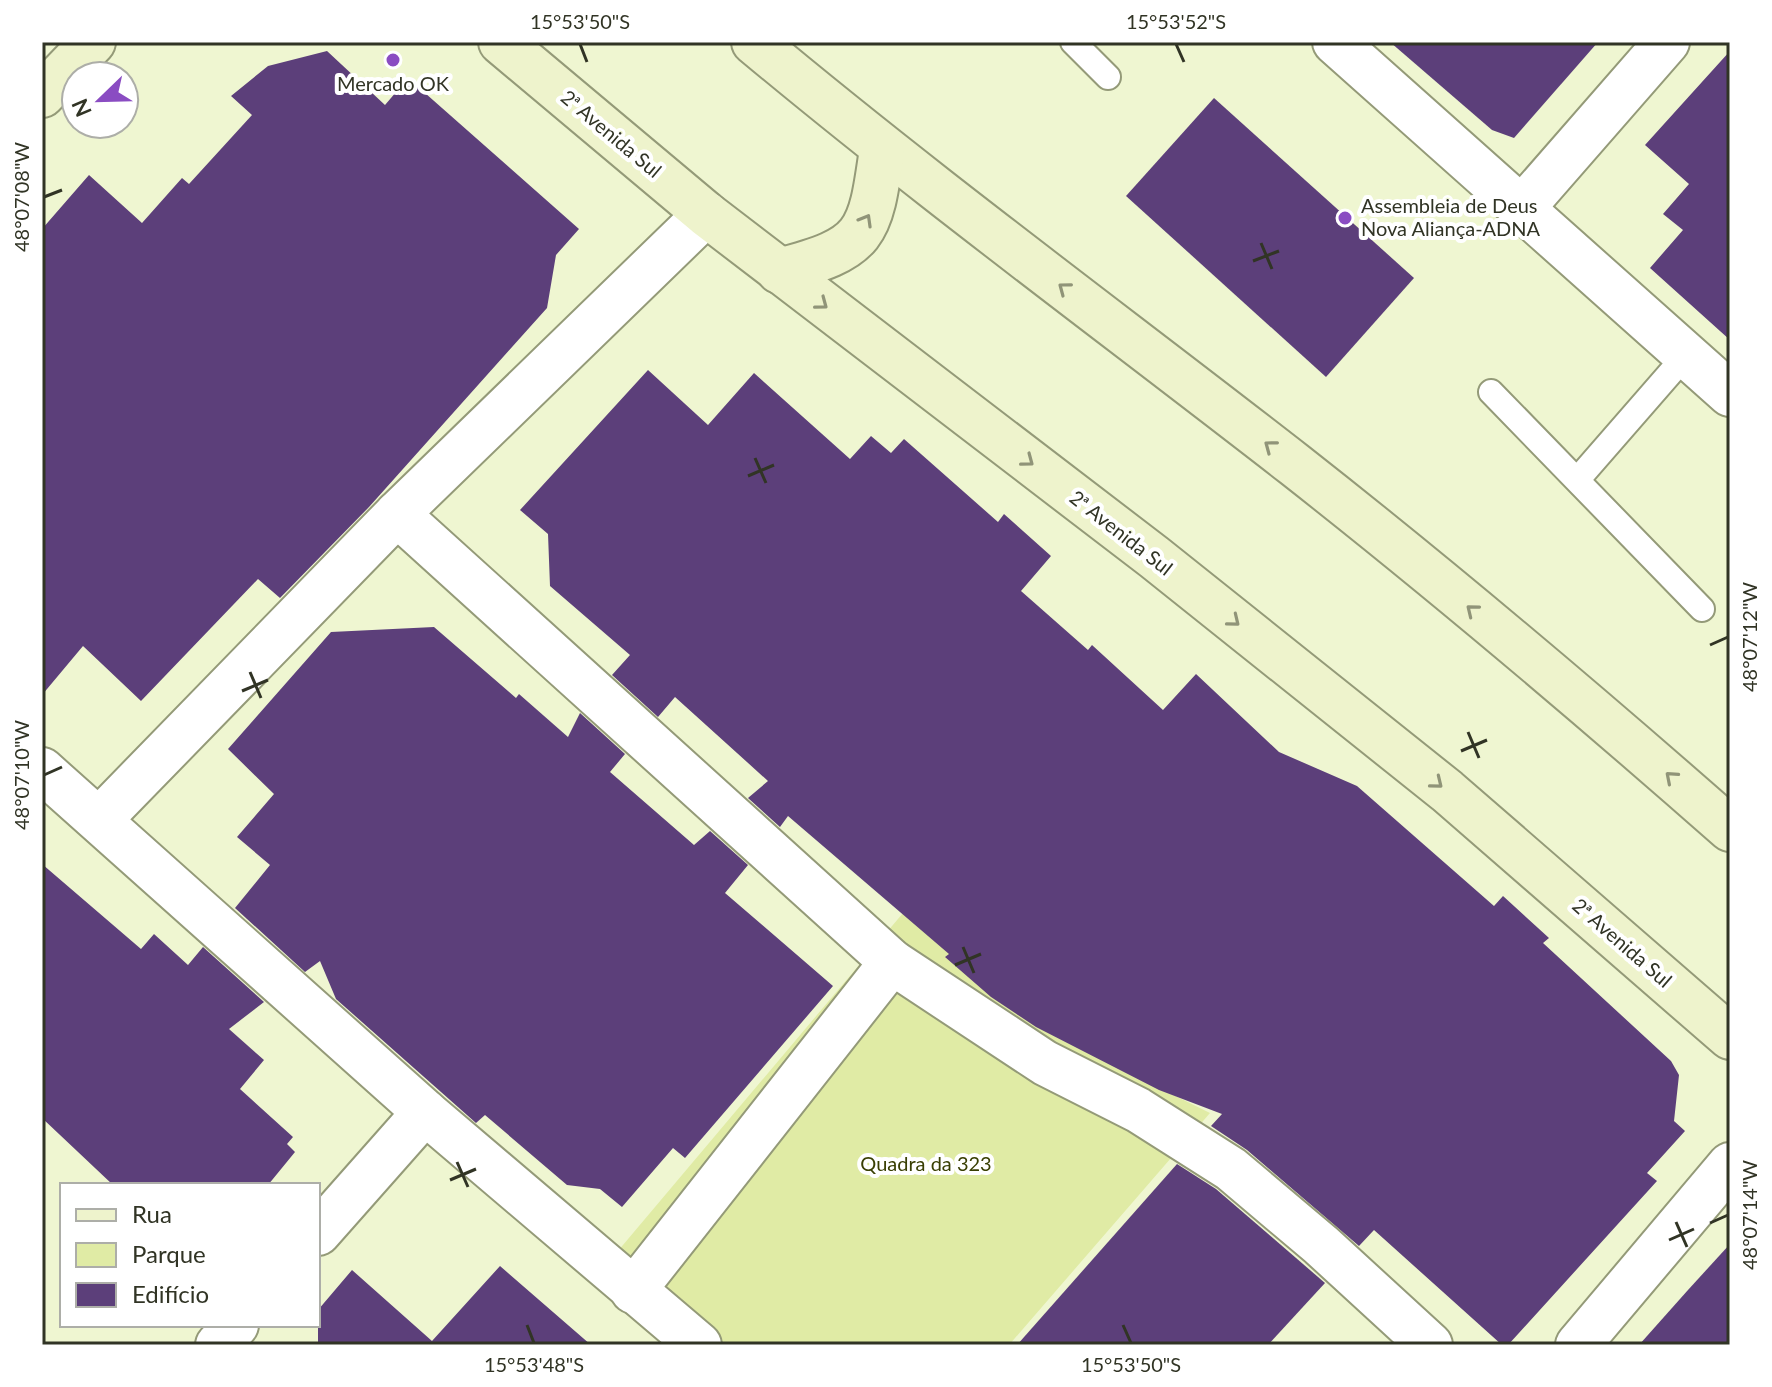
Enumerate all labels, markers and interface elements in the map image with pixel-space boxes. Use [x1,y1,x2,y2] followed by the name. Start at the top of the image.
[530,9,630,33] text: 15°53'50"S
[1126,9,1226,33] text: 15°53'52"S
[384,51,402,69] marker: Mercado OK
[60,60,140,140] north arrow
[337,71,450,95] place label: Mercado OK
[557,84,667,182] street label: 2ᵃ Avenida Sul
[65,95,97,121] text: N
[9,142,33,252] text: 48°07'08"W
[1361,193,1541,240] place label: Assembleia de Deus Nova Aliança-ADNA
[1336,209,1354,227] marker: Assembleia de Deus Nova Aliança-ADNA
[856,214,872,229] one-way arrow
[1058,284,1073,298] one-way arrow
[813,294,828,308] one-way arrow
[1264,442,1279,456] one-way arrow
[1020,452,1034,466] one-way arrow
[1066,485,1178,580] street label: 2ᵃ Avenida Sul
[1737,582,1761,692] text: 48°07'12"W
[1467,605,1481,620] one-way arrow
[1225,611,1239,626] one-way arrow
[9,720,33,830] text: 48°07'10"W
[1666,772,1681,787] one-way arrow
[1428,773,1442,788] one-way arrow
[1568,893,1677,992] street label: 2ᵃ Avenida Sul
[860,1151,992,1175] park label: Quadra da 323
[1737,1160,1761,1270] text: 48°07'14"W
[60,1183,320,1327] legend
[132,1199,172,1228] text: Rua
[132,1239,206,1268] text: Parque
[132,1279,209,1308] text: Edifício
[484,1352,584,1376] text: 15°53'48"S
[1081,1352,1181,1376] text: 15°53'50"S

